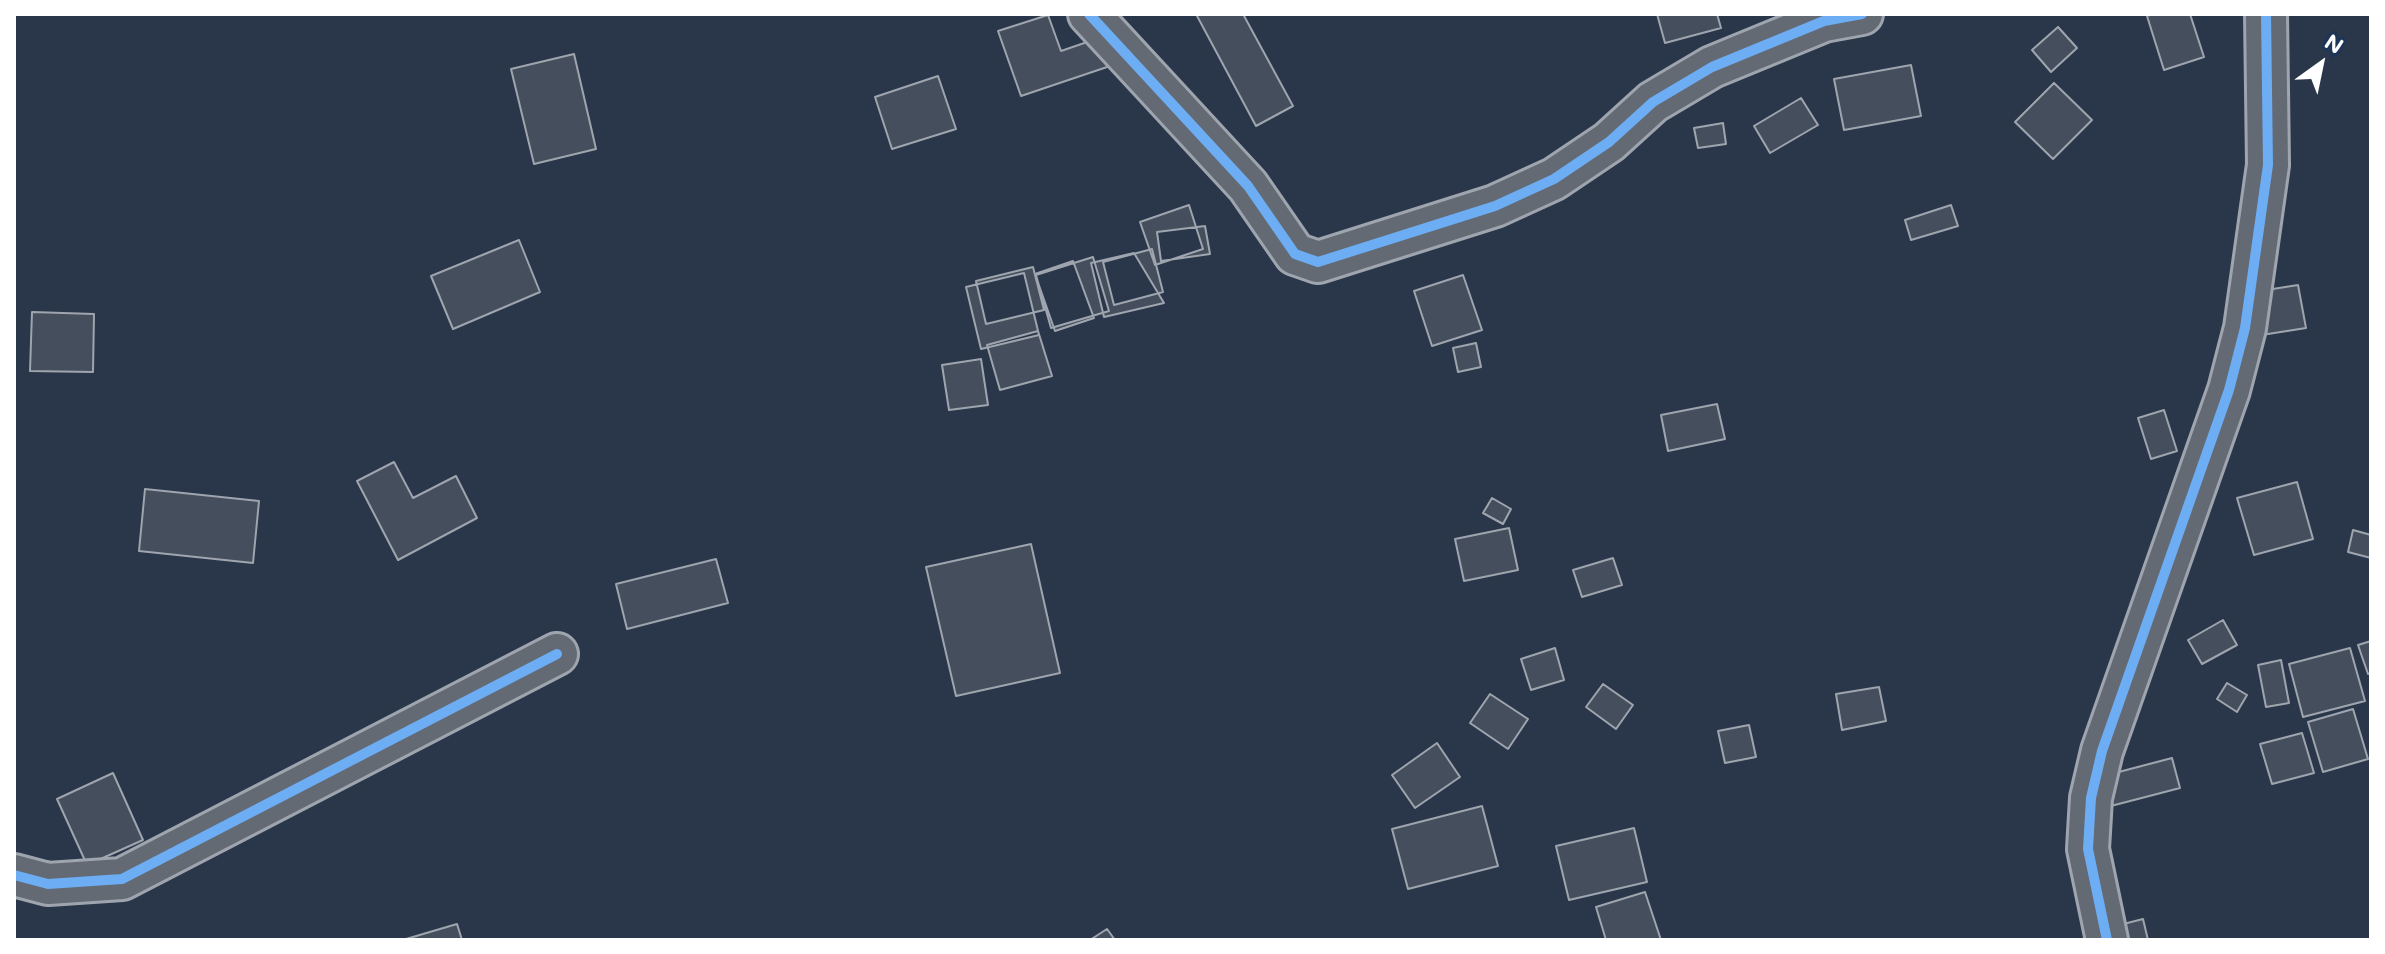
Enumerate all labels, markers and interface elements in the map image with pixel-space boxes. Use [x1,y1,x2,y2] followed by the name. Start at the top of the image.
[2281,24,2361,104] north arrow
[2319,27,2349,60] text: N

